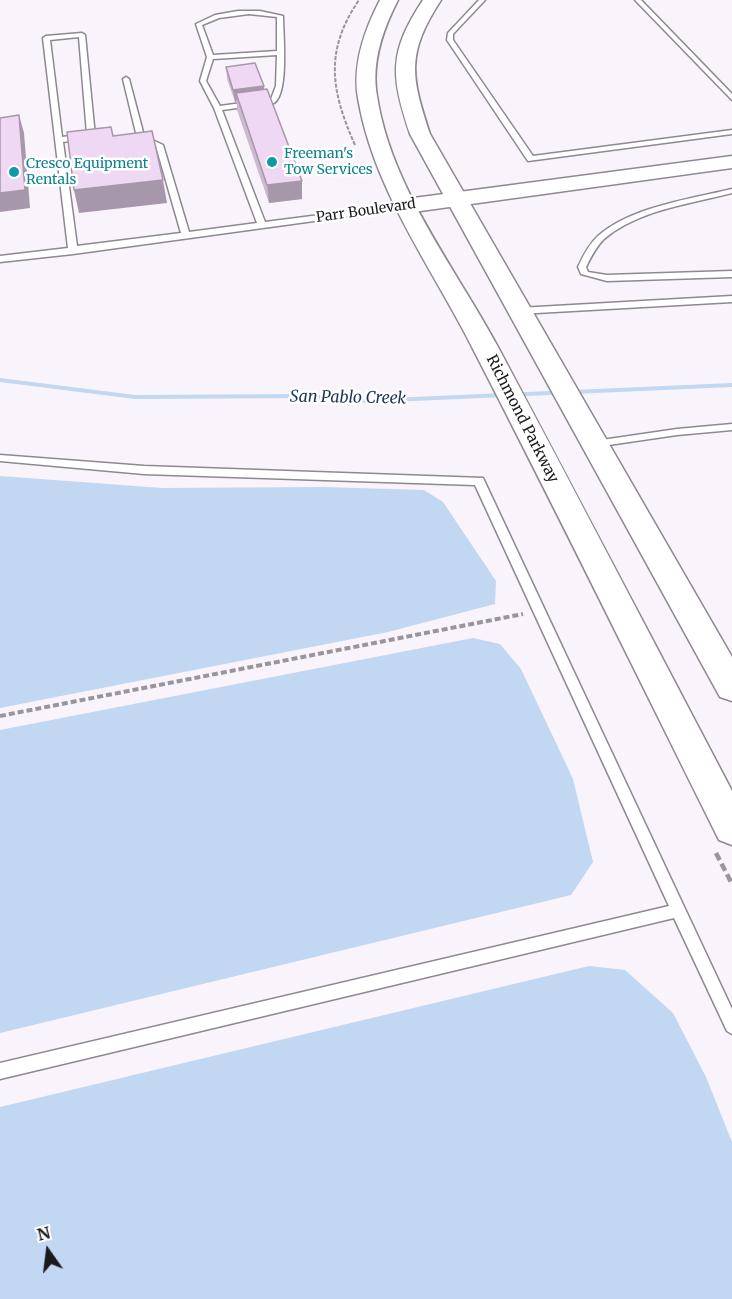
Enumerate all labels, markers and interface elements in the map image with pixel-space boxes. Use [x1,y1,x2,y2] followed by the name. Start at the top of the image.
[284,146,373,178] place label: Freeman's Tow Services
[265,155,279,169] marker: Freeman's Tow Services
[26,156,148,188] place label: Cresco Equipment Rentals
[7,165,21,179] marker: Cresco Equipment Rentals
[315,196,417,226] street label: Parr Boulevard
[482,352,562,486] street label: Richmond Parkway
[290,387,406,409] water label: San Pablo Creek
[18,1221,78,1281] north arrow
[35,1222,52,1245] text: N

